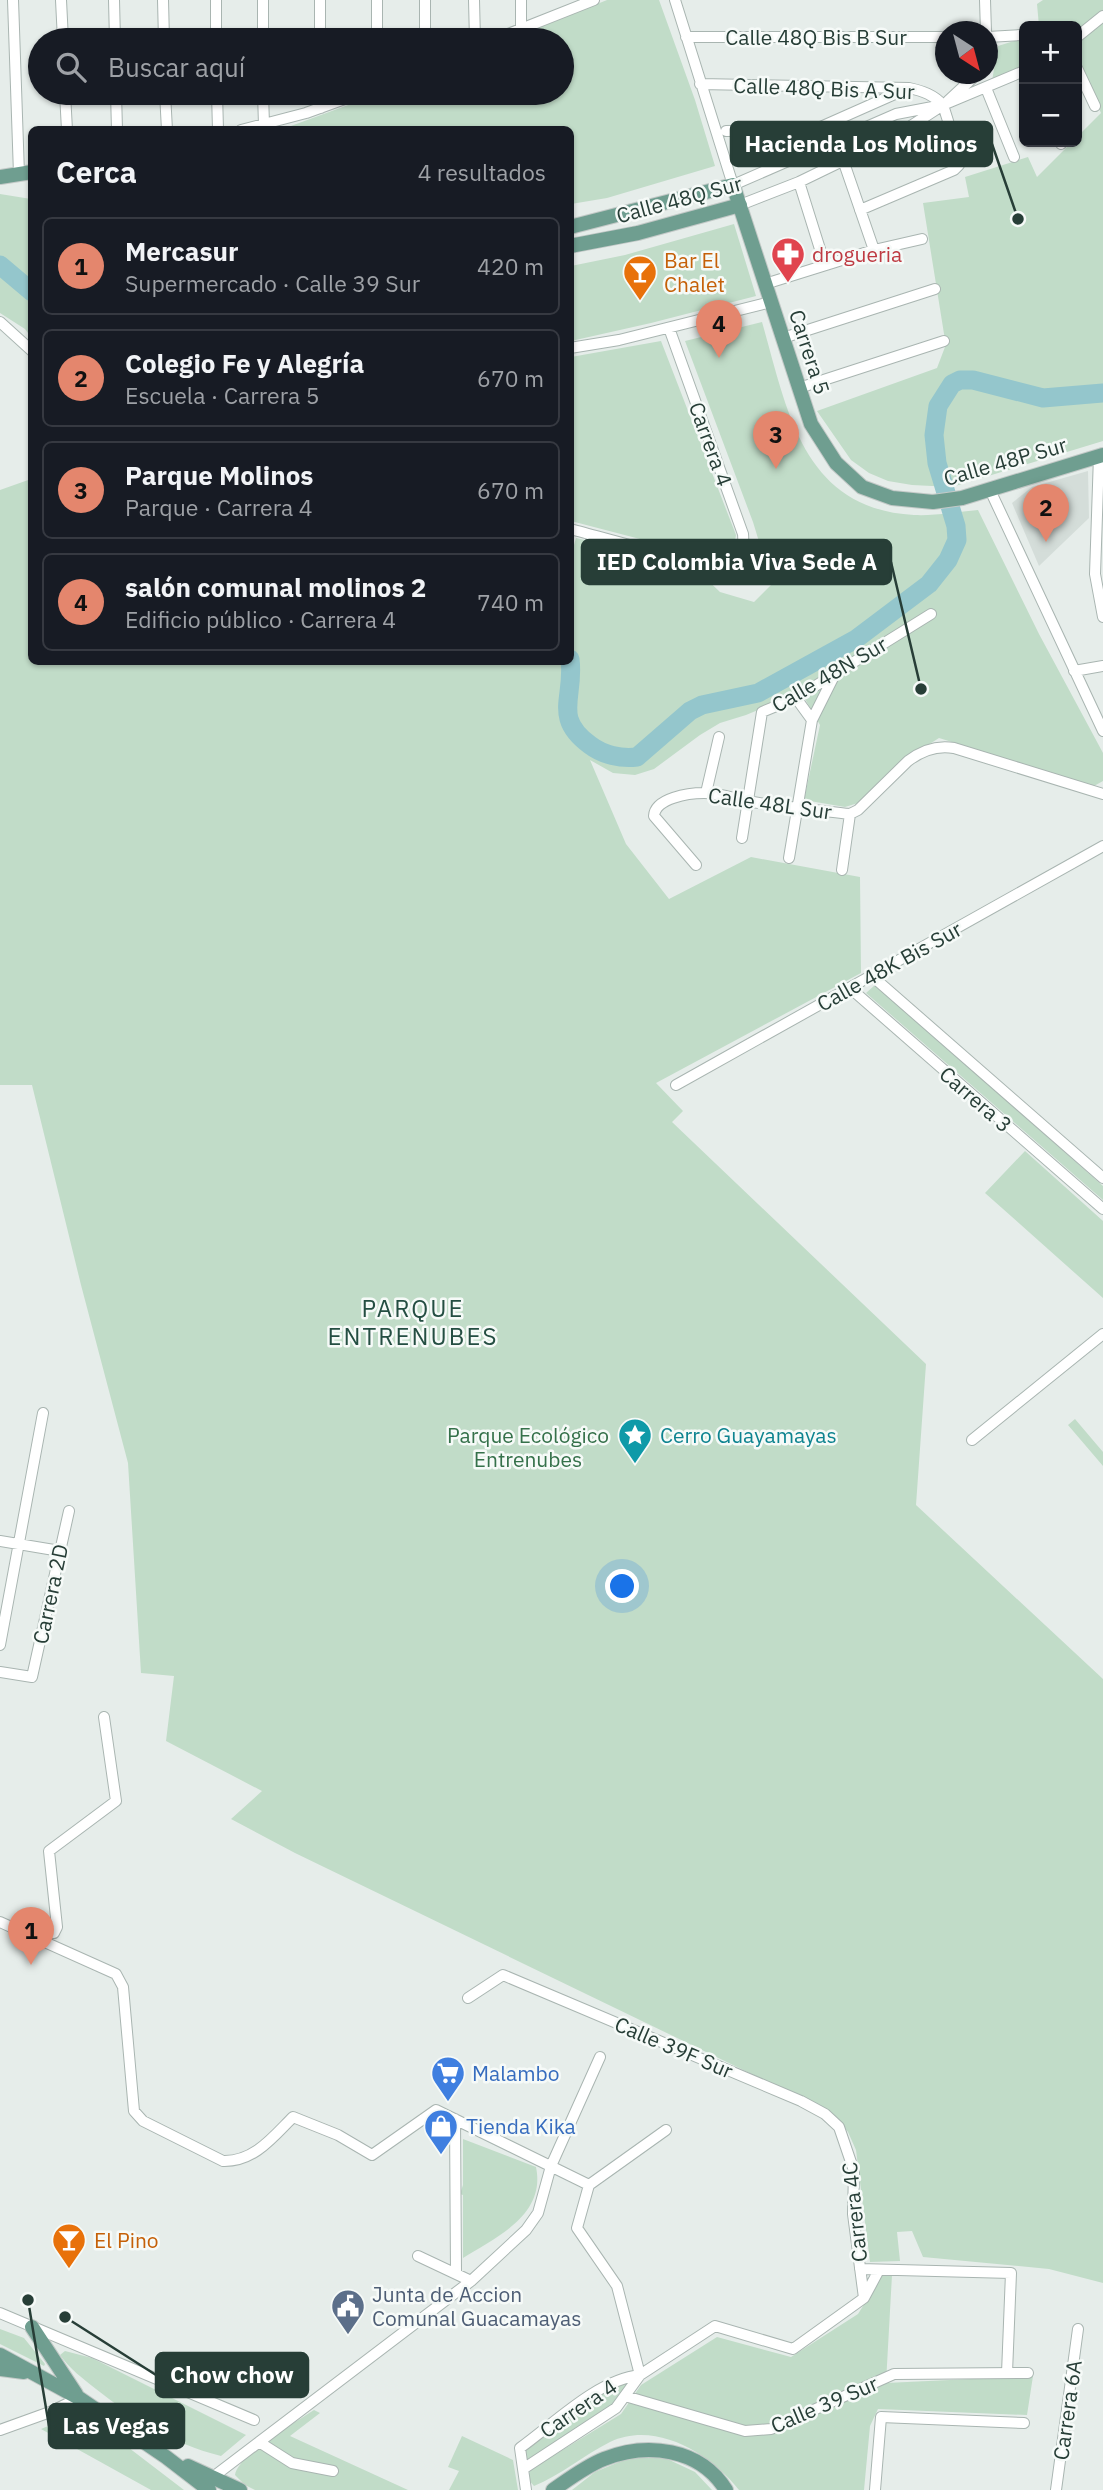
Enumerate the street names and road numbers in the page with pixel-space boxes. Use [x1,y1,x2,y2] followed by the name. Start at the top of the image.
[725,23,907,51] street label: Calle 48Q Bis B Sur
[733,71,915,105] street label: Calle 48Q Bis A Sur
[613,169,745,229] street label: Calle 48Q Sur
[783,306,837,398] street label: Carrera 5
[683,398,739,490] street label: Carrera 4
[940,430,1070,492] street label: Calle 48P Sur
[766,630,892,718] street label: Calle 48N Sur
[706,780,834,826] street label: Calle 48L Sur
[812,914,967,1017] street label: Calle 48K Bis Sur
[934,1060,1018,1138] street label: Carrera 3
[26,1541,74,1647] street label: Carrera 2D
[611,2010,738,2085] street label: Calle 39F Sur
[835,2161,873,2263] street label: Carrera 4C
[1046,2358,1088,2462] street label: Carrera 6A
[766,2369,882,2439] street label: Calle 39 Sur
[534,2372,622,2444] street label: Carrera 4

